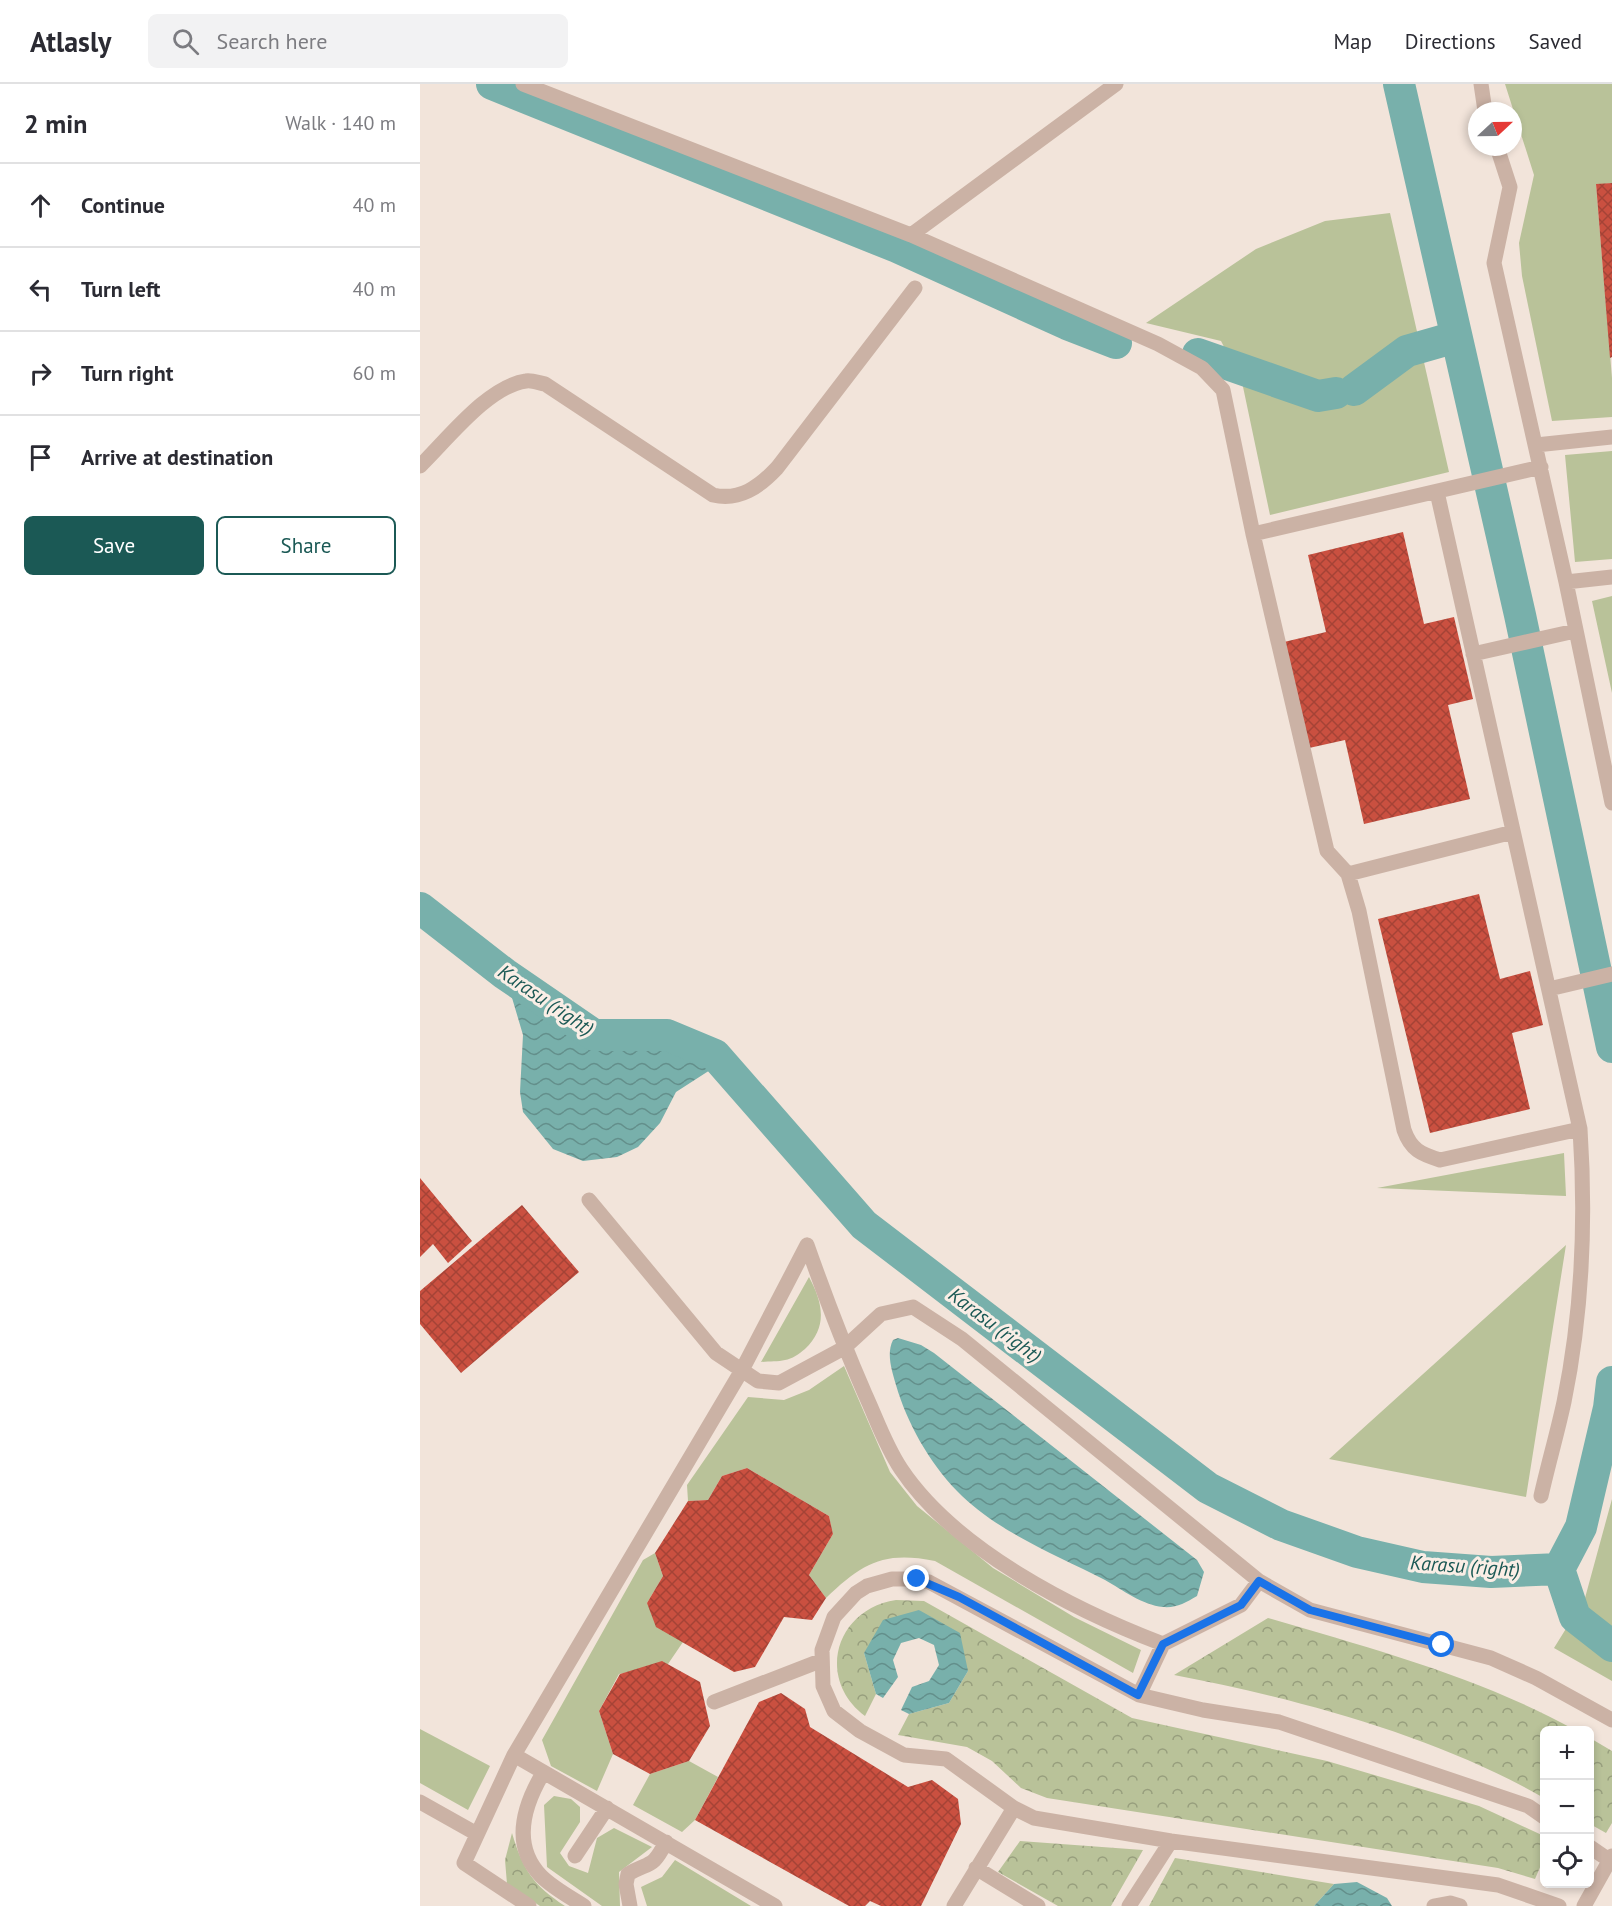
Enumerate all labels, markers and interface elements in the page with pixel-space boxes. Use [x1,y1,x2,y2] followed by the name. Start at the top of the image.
[148,14,568,68] search box
[30,23,112,60] text: Atlasly
[169,25,202,58] icon: search
[217,27,327,55] text: Search here
[1333,28,1372,55] text: Map
[1405,28,1496,55] text: Directions
[1529,28,1582,55] text: Saved
[1468,102,1522,156] north arrow
[24,107,87,140] text: 2 min
[285,110,396,136] text: Walk · 140 m
[24,189,57,222] icon: ahead
[81,191,165,219] text: Continue
[353,192,396,218] text: 40 m
[24,273,57,306] icon: left
[81,275,161,303] text: Turn left
[353,276,396,302] text: 40 m
[24,357,57,390] icon: right
[81,359,173,387] text: Turn right
[353,360,396,386] text: 60 m
[24,441,57,474] icon: arrive
[81,443,273,471] text: Arrive at destination
[24,516,204,575] button: Save
[216,516,396,575] button: Share
[493,959,599,1041] water label: Karasu (right)
[943,1282,1047,1368] water label: Karasu (right)
[1409,1549,1521,1583] water label: Karasu (right)
[903,1565,929,1591] route end
[1428,1631,1454,1657] route start
[1540,1726,1594,1888] map controls
[1540,1726,1594,1780] button: +
[1540,1780,1594,1834] button: −
[1540,1834,1594,1888] button: locate

